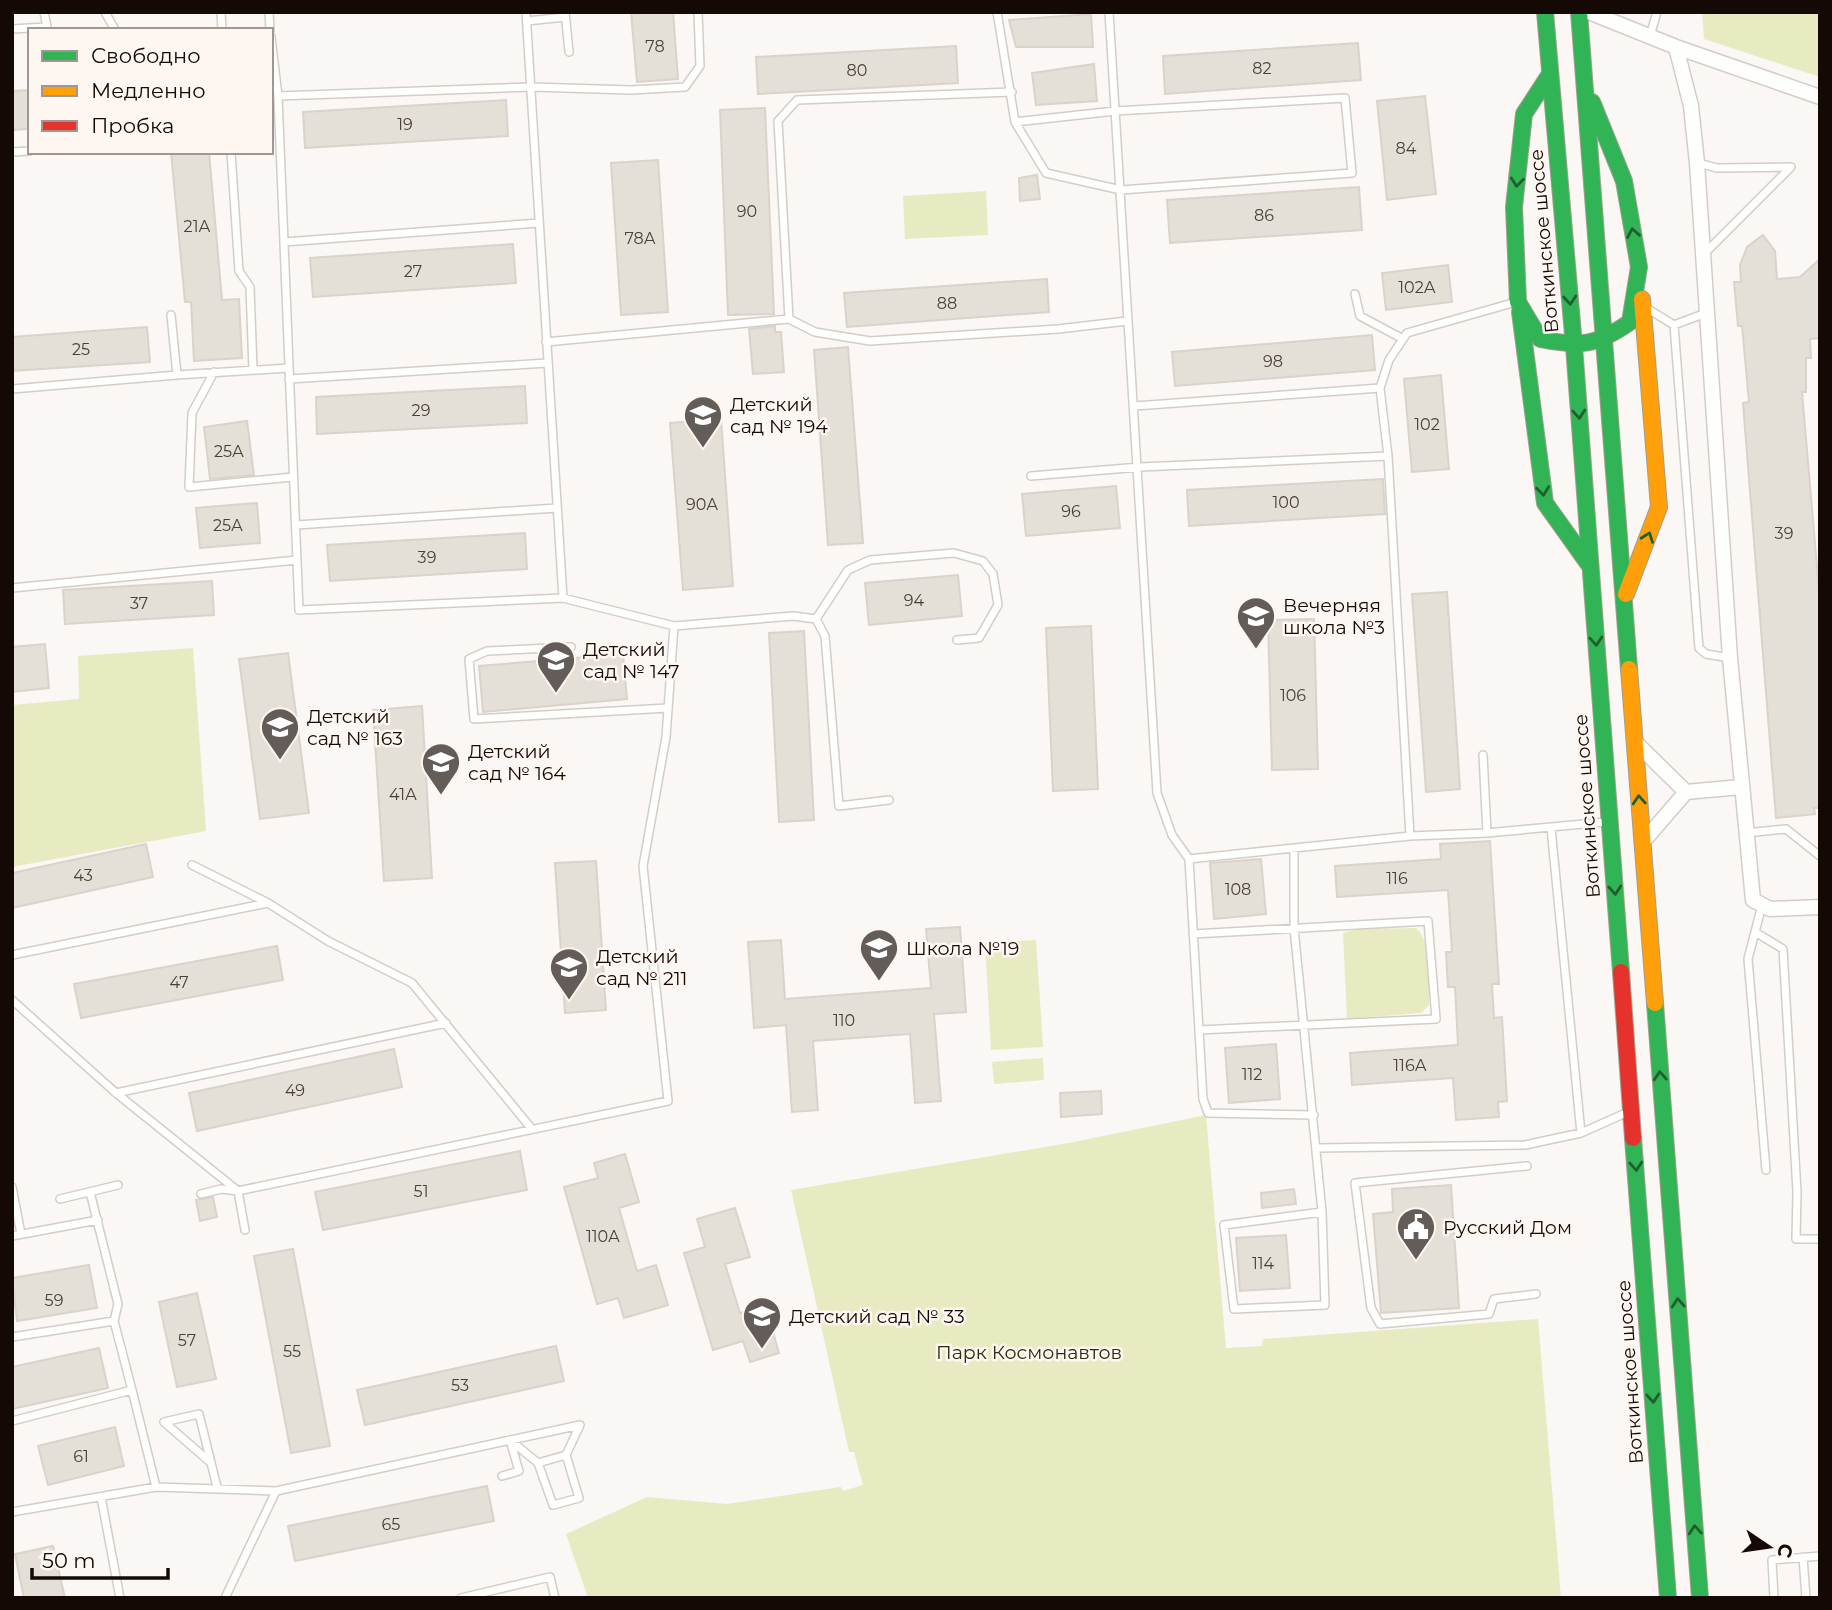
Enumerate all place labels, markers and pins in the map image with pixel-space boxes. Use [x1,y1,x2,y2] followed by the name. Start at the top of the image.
[730,393,828,438] place label: Детский сад № 194
[682,394,724,449] school or university icon: Детский сад № 194
[1283,594,1385,639] place label: Вечерняя школа №3
[1235,595,1277,650] school or university icon: Вечерняя школа №3
[583,638,680,683] place label: Детский сад № 147
[535,639,577,694] school or university icon: Детский сад № 147
[307,705,403,750] place label: Детский сад № 163
[259,706,301,761] school or university icon: Детский сад № 163
[468,740,566,785] place label: Детский сад № 164
[420,741,462,796] school or university icon: Детский сад № 164
[858,927,900,982] school or university icon: Школа №19
[906,937,1019,960] place label: Школа №19
[596,945,687,990] place label: Детский сад № 211
[548,946,590,1001] school or university icon: Детский сад № 211
[1395,1206,1437,1261] public building icon: Русский Дом
[1443,1216,1572,1239] place label: Русский Дом
[741,1295,783,1350] school or university icon: Детский сад № 33
[789,1305,965,1328] place label: Детский сад № 33

